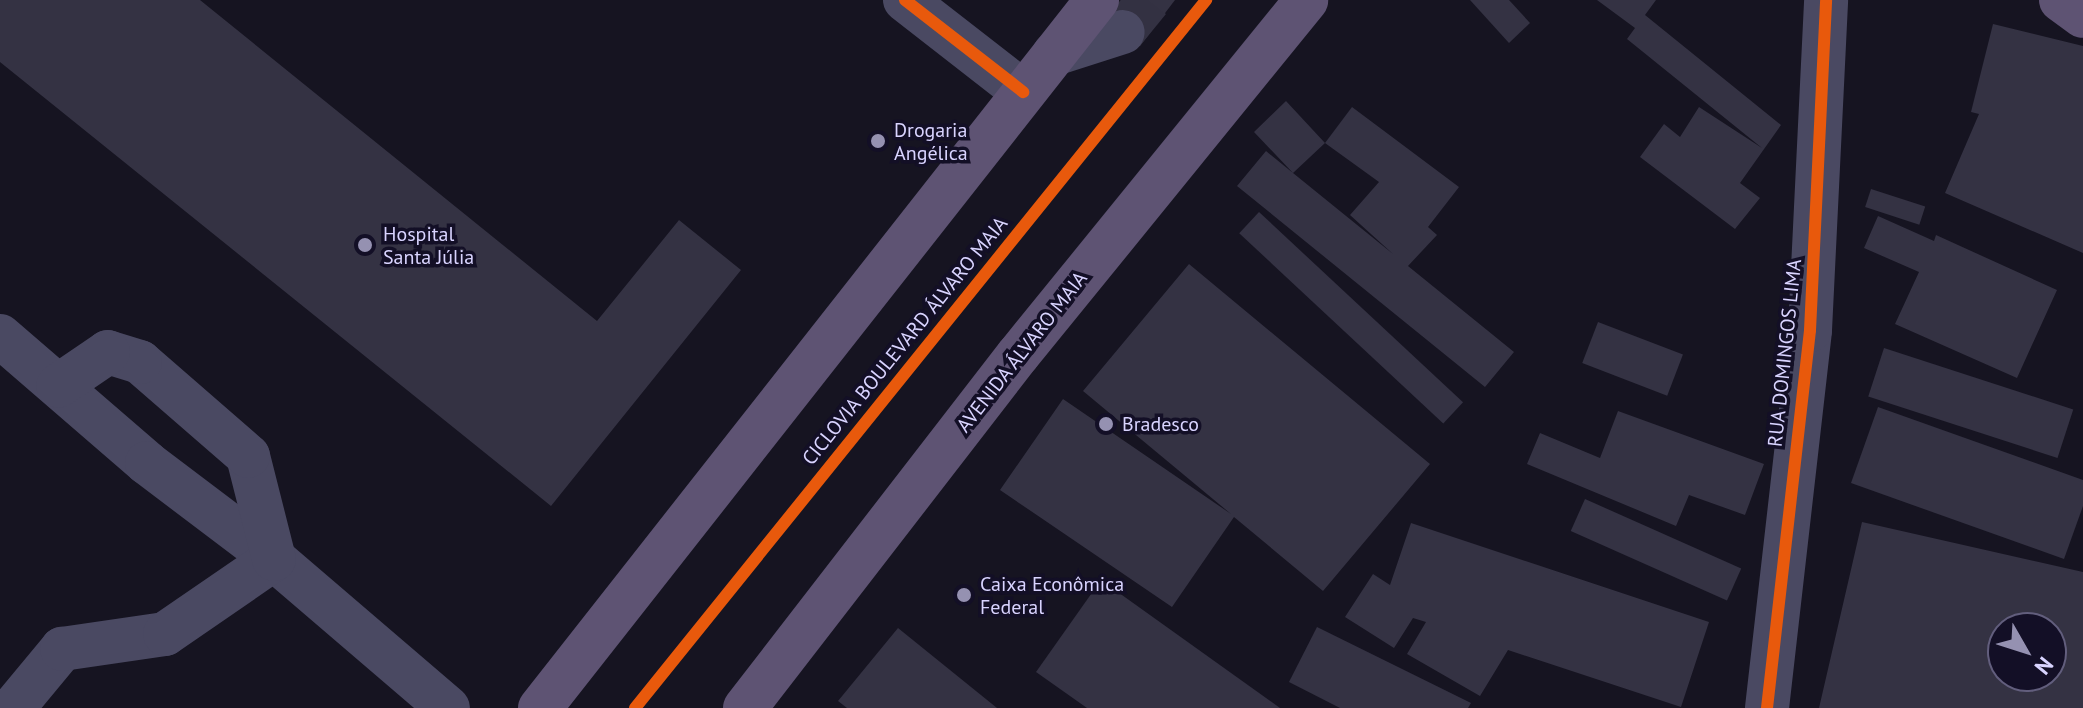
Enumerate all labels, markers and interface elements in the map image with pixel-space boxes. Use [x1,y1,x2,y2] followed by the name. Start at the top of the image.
[894,118,968,165] place label: Drogaria Angélica
[869,132,887,150] marker: Drogaria Angélica
[797,211,1013,471] street label: CICLOVIA BOULEVARD ÁLVARO MAIA
[383,222,474,269] place label: Hospital Santa Júlia
[354,234,376,256] marker: Hospital Santa Júlia
[1763,258,1807,448] street label: RUA DOMINGOS LIMA
[951,266,1093,438] street label: AVENIDA ÁLVARO MAIA
[1122,412,1199,436] place label: Bradesco
[1097,415,1115,433] marker: Bradesco
[980,572,1124,619] place label: Caixa Econômica Federal
[955,586,973,604] marker: Caixa Econômica Federal
[1987,612,2067,692] north arrow
[2029,651,2060,680] text: N

